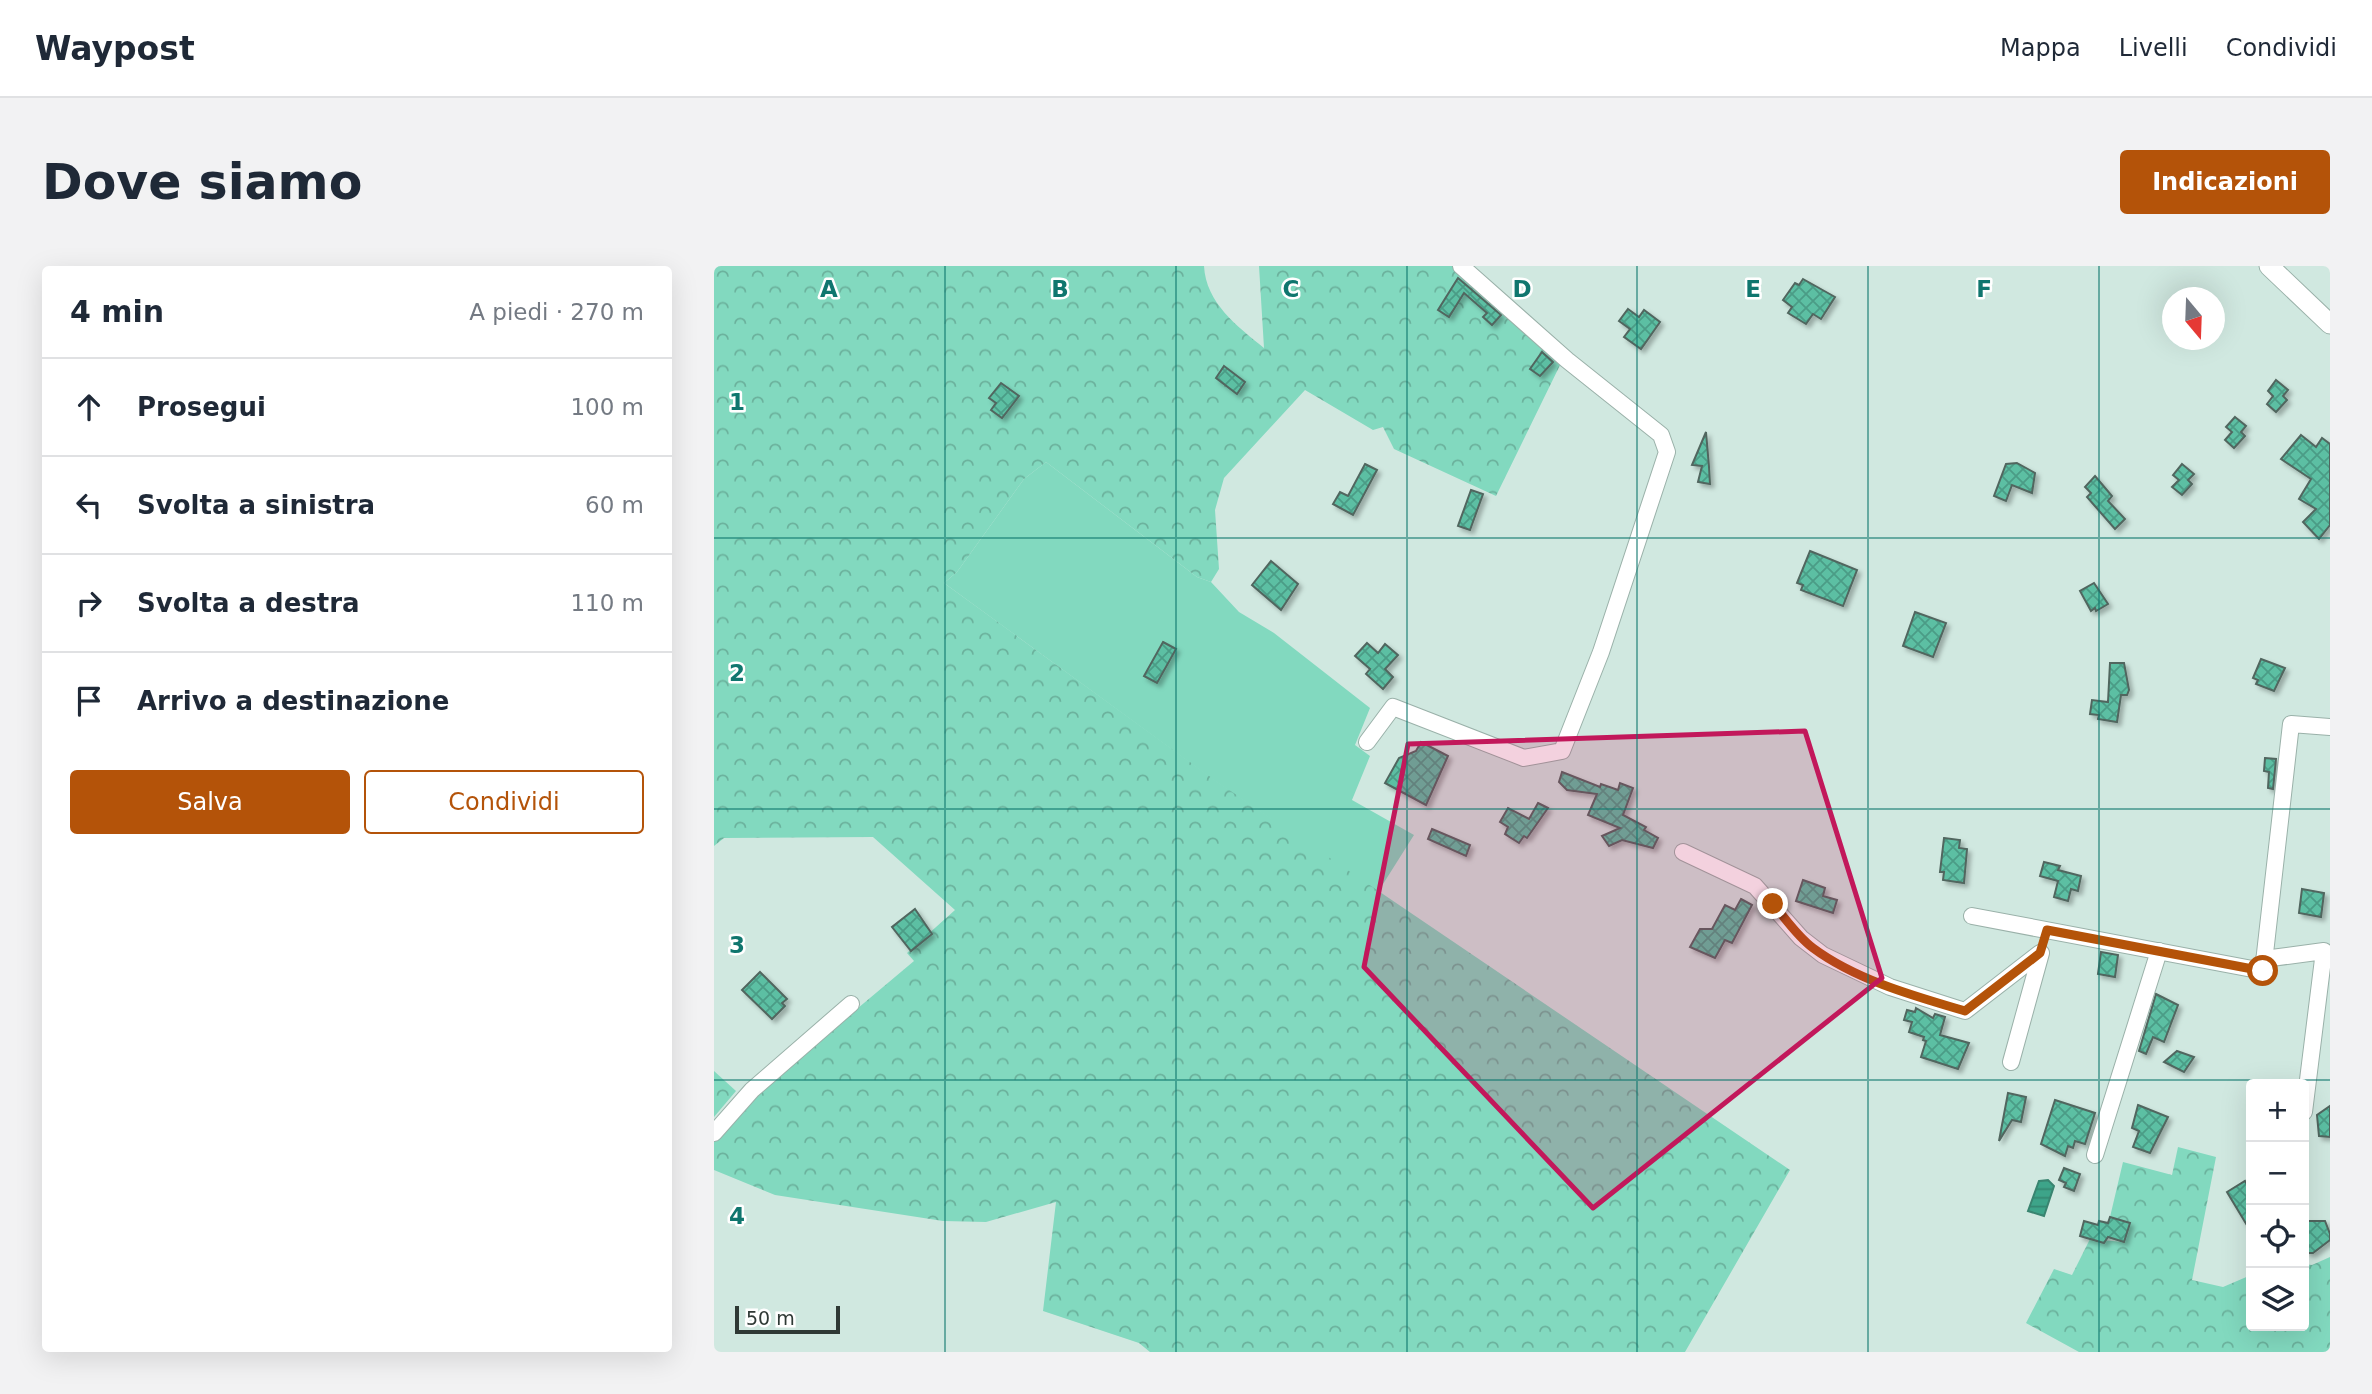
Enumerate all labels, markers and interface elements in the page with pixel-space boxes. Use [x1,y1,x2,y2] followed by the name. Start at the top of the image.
[35,29,195,68] text: Waypost
[2000,34,2081,62] text: Mappa
[2119,34,2188,62] text: Livelli
[2226,34,2337,62] text: Condividi
[2120,150,2330,214] button: Indicazioni
[42,154,362,211] text: Dove siamo
[820,276,838,302] text: A
[1051,276,1069,302] text: B
[1283,276,1299,302] text: C
[1512,276,1532,302] text: D
[1745,276,1761,302] text: E
[1976,276,1992,302] text: F
[2162,287,2225,350] north arrow
[70,294,164,329] text: 4 min
[469,299,644,325] text: A piedi · 270 m
[70,388,108,426] icon: ahead
[729,389,745,415] text: 1
[137,392,266,422] text: Prosegui
[570,394,644,420] text: 100 m
[70,486,108,524] icon: left
[137,490,375,520] text: Svolta a sinistra
[585,492,644,518] text: 60 m
[70,584,108,622] icon: right
[137,588,360,618] text: Svolta a destra
[570,590,644,616] text: 110 m
[729,660,745,686] text: 2
[70,682,108,720] icon: arrive
[137,686,449,716] text: Arrivo a destinazione
[70,770,350,834] button: Salva
[364,770,644,834] button: Condividi
[1757,888,1788,919] route end
[729,932,745,958] text: 3
[2247,955,2278,986] route start
[2246,1079,2309,1331] map controls
[2246,1079,2309,1142] button: +
[2246,1142,2309,1205] button: −
[729,1203,745,1229] text: 4
[2246,1205,2309,1268] button: locate
[2246,1268,2309,1331] button: layers
[735,1303,840,1335] scale bar
[746,1307,795,1329] text: 50 m

